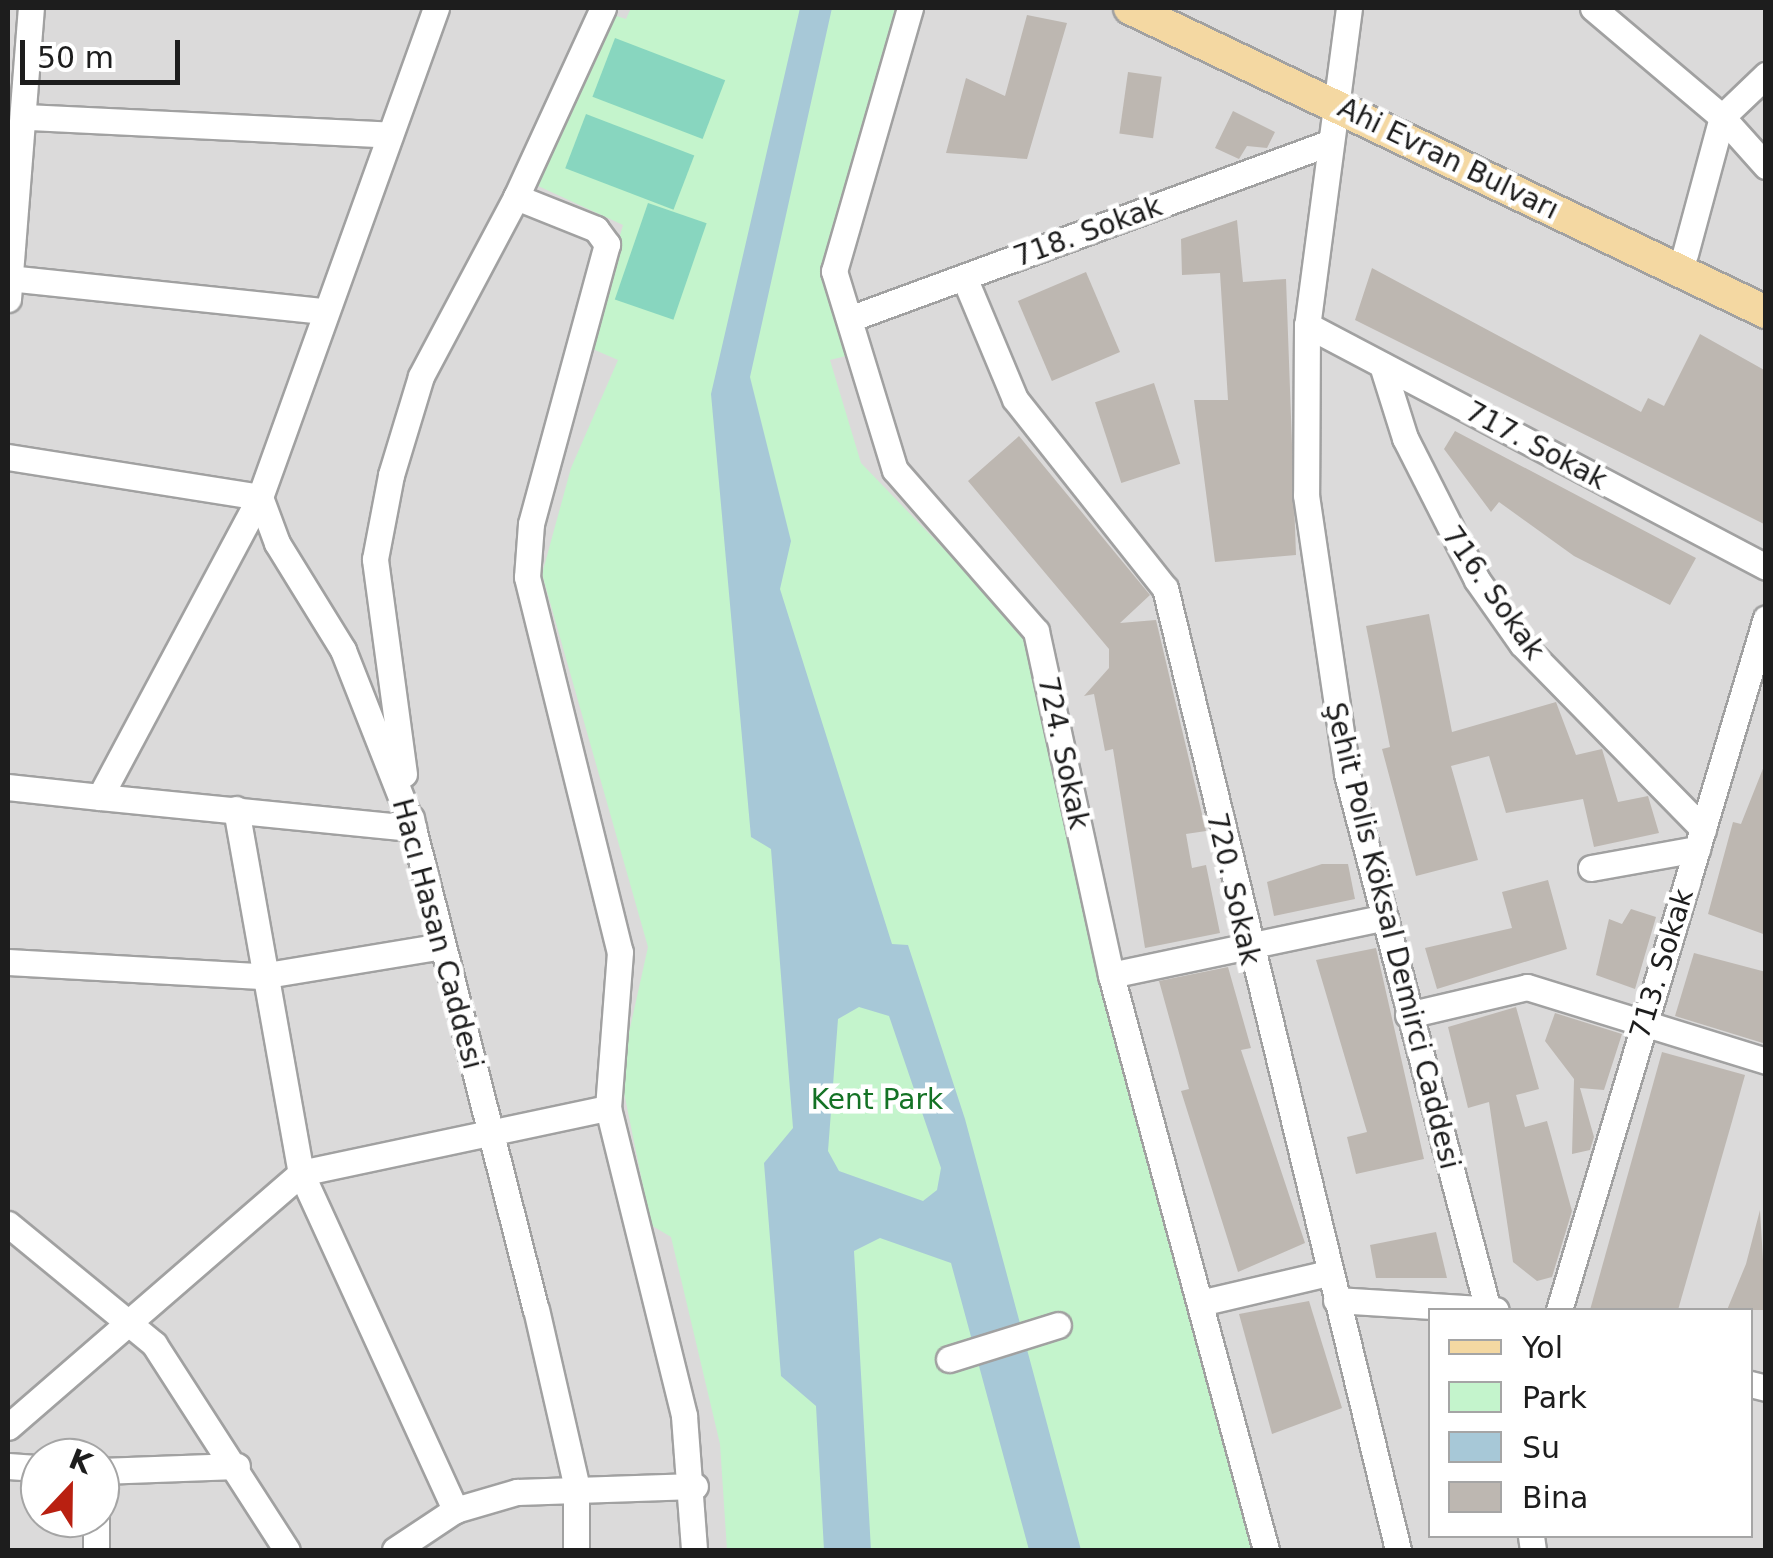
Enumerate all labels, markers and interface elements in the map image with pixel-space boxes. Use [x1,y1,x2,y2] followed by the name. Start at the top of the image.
[25,20,185,82] scale bar
[37,40,114,75] text: 50 m
[1332,91,1564,227] street label: Ahi Evran Bulvarı
[1009,190,1167,274] street label: 718. Sokak
[1460,395,1612,497] street label: 717. Sokak
[1435,520,1551,666] street label: 716. Sokak
[1030,674,1096,832] street label: 724. Sokak
[1318,699,1466,1173] street label: Şehit Polis Köksal Demirci Caddesi
[385,795,489,1073] street label: Hacı Hasan Caddesi
[1199,810,1267,968] street label: 720. Sokak
[1623,885,1701,1043] street label: 713. Sokak
[811,1083,943,1117] park label: Kent Park
[1428,1308,1753,1538] legend
[1522,1330,1563,1365] text: Yol
[1522,1380,1587,1415] text: Park
[1522,1430,1560,1465] text: Su
[20,1438,120,1538] north arrow
[64,1442,97,1481] text: K
[1522,1480,1588,1515] text: Bina

